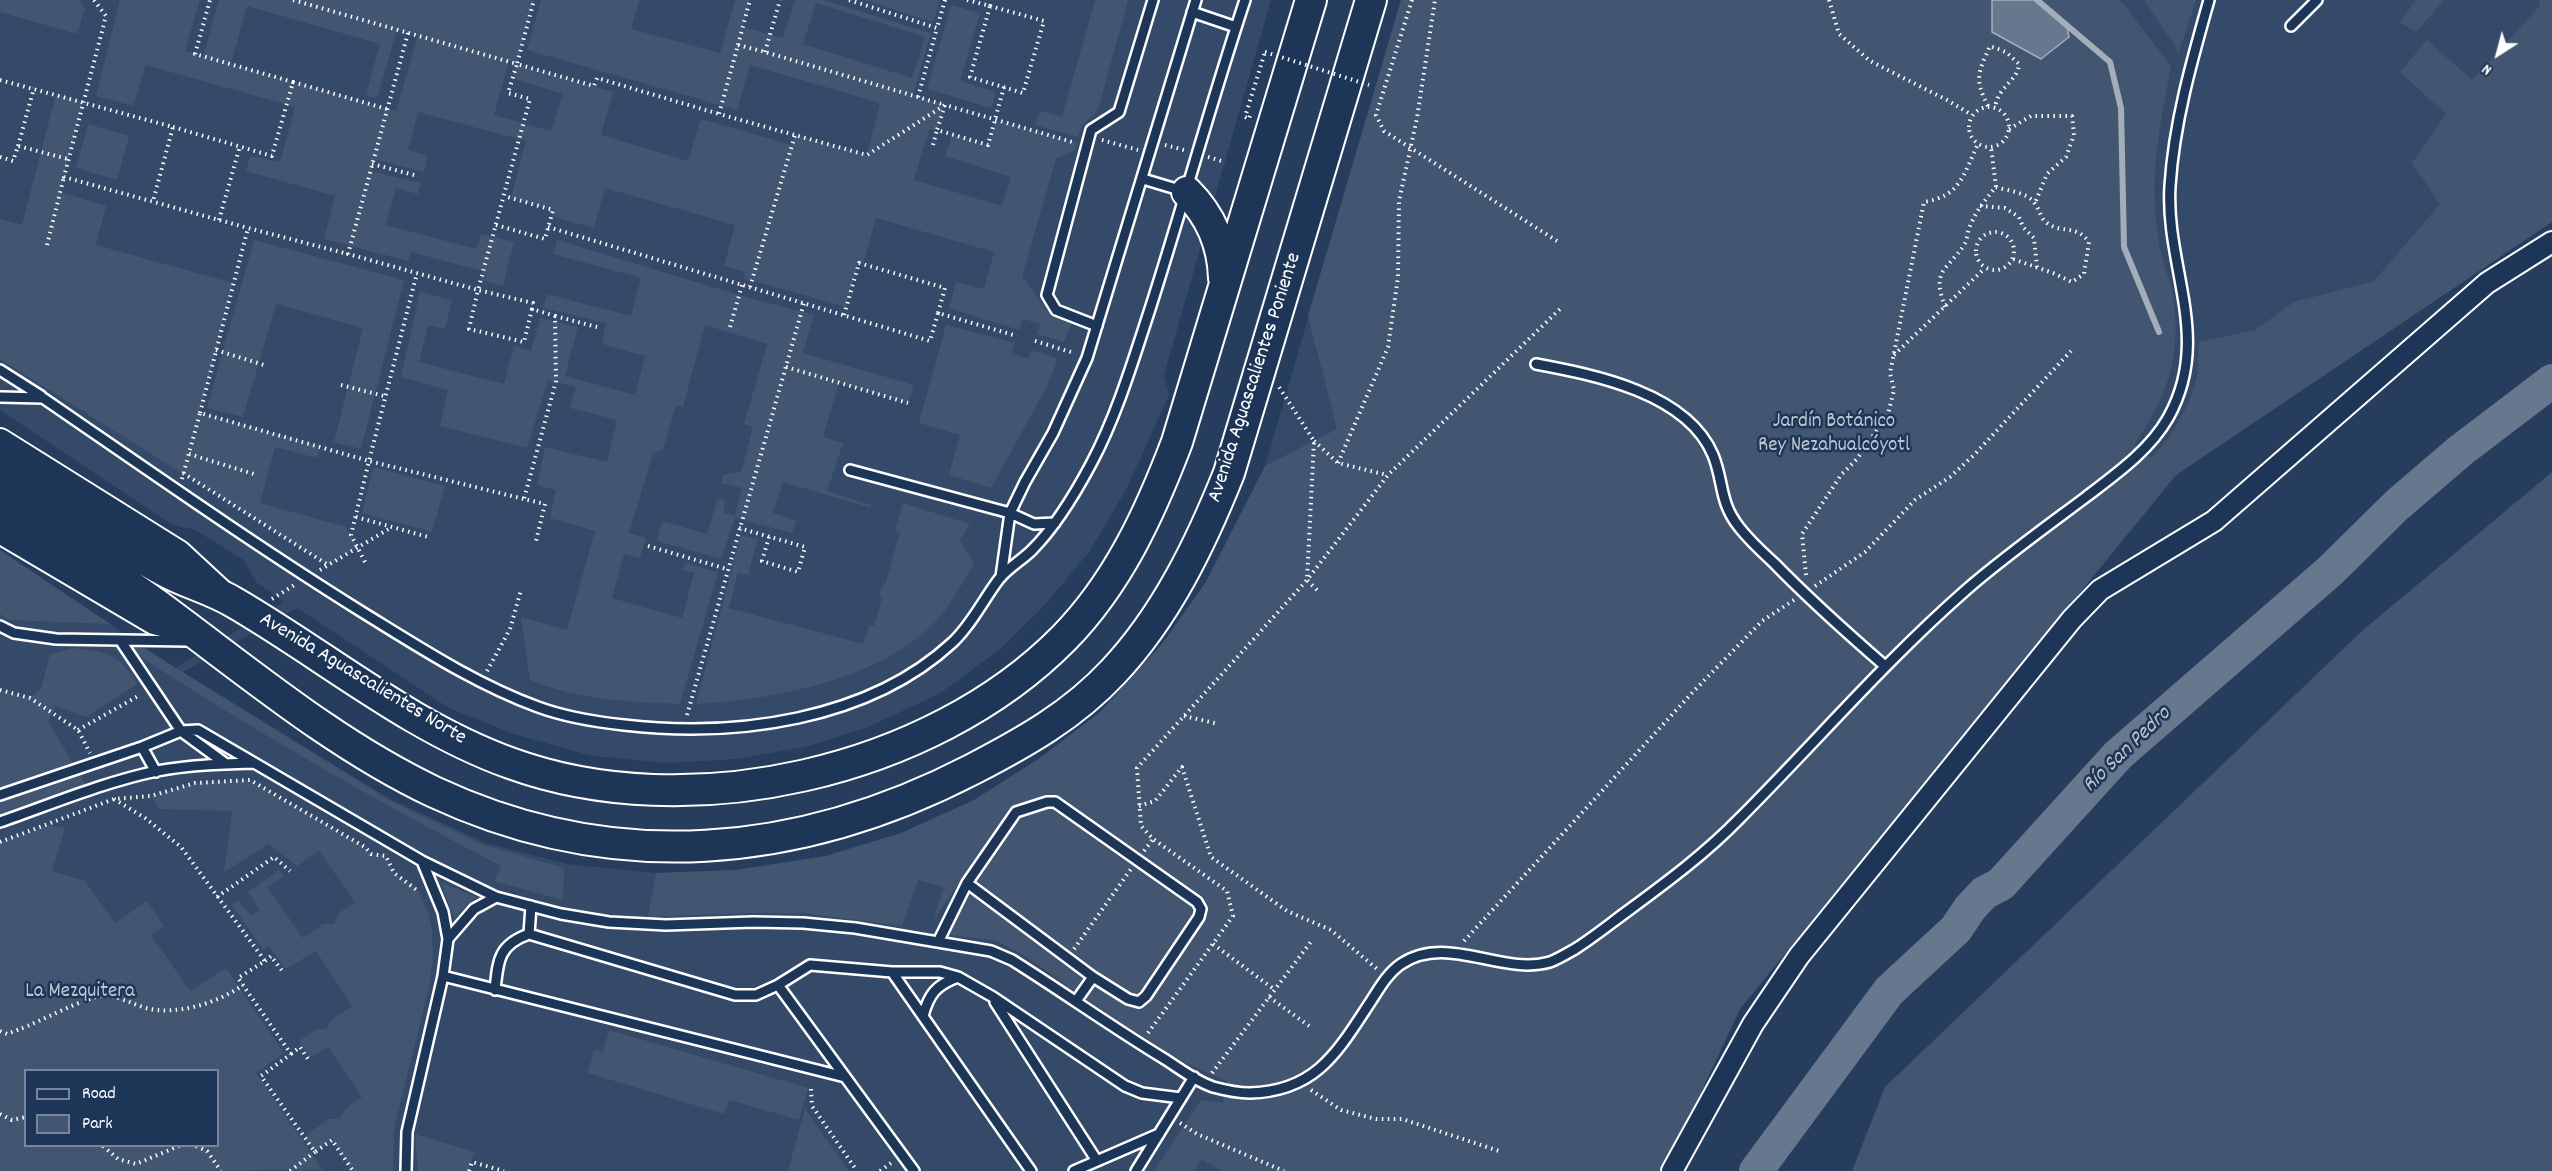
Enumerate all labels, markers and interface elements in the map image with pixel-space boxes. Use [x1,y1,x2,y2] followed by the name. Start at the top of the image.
[2468,24,2528,84] north arrow
[2477,57,2497,81] text: N
[1204,250,1308,506] street label: Avenida Aguascalientes Poniente
[1758,410,1910,460] park label: Jardín Botánico Rey Nezahualcóyotl
[254,608,470,752] street label: Avenida Aguascalientes Norte
[2078,702,2178,800] water label: Río San Pedro
[25,980,135,1006] park label: La Mezquitera
[24,1069,219,1147] legend
[82,1082,116,1107] text: Road
[82,1112,113,1137] text: Park

